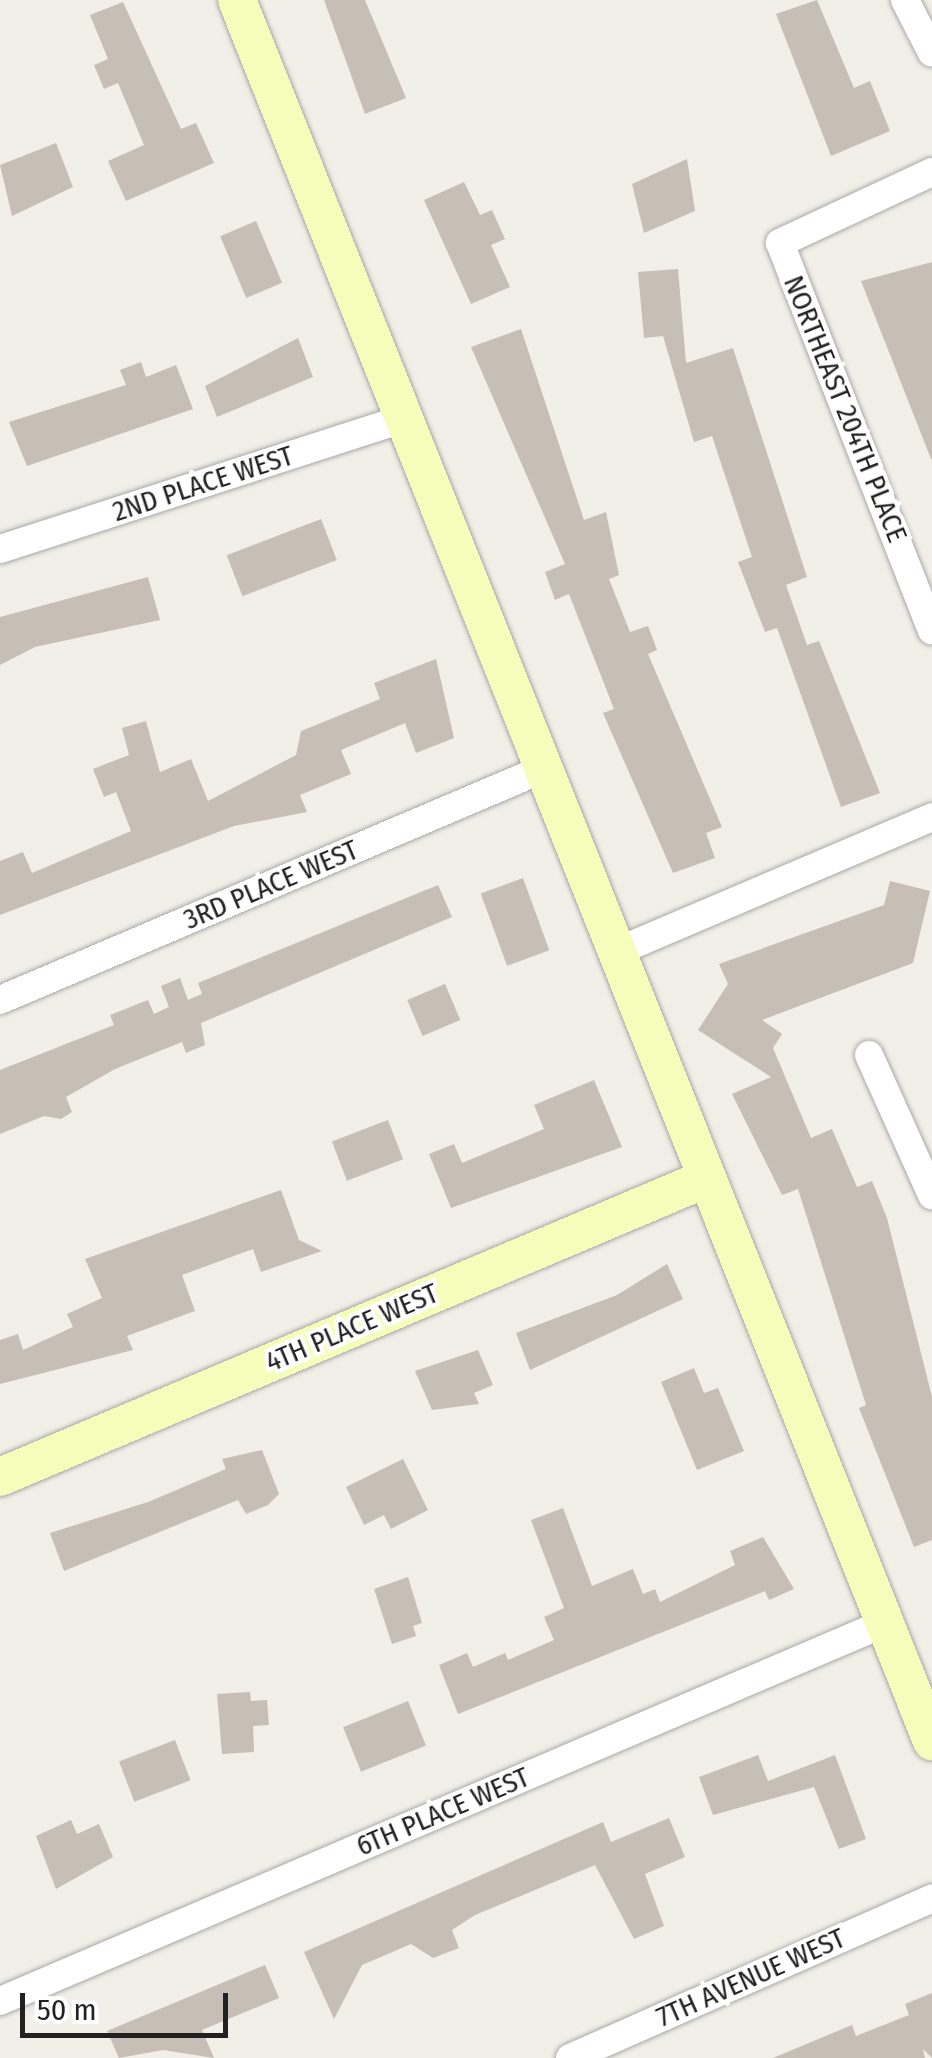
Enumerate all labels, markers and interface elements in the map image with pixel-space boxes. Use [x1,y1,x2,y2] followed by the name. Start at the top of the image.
[776,271,914,547] street label: NORTHEAST 204TH PLACE
[109,439,297,529] street label: 2ND PLACE WEST
[179,833,363,937] street label: 3RD PLACE WEST
[261,1277,443,1379] street label: 4TH PLACE WEST
[352,1760,534,1864] street label: 6TH PLACE WEST
[652,1921,850,2035] street label: 7TH AVENUE WEST
[25,1973,232,2035] scale bar
[37,1992,97,2028] text: 50 m

